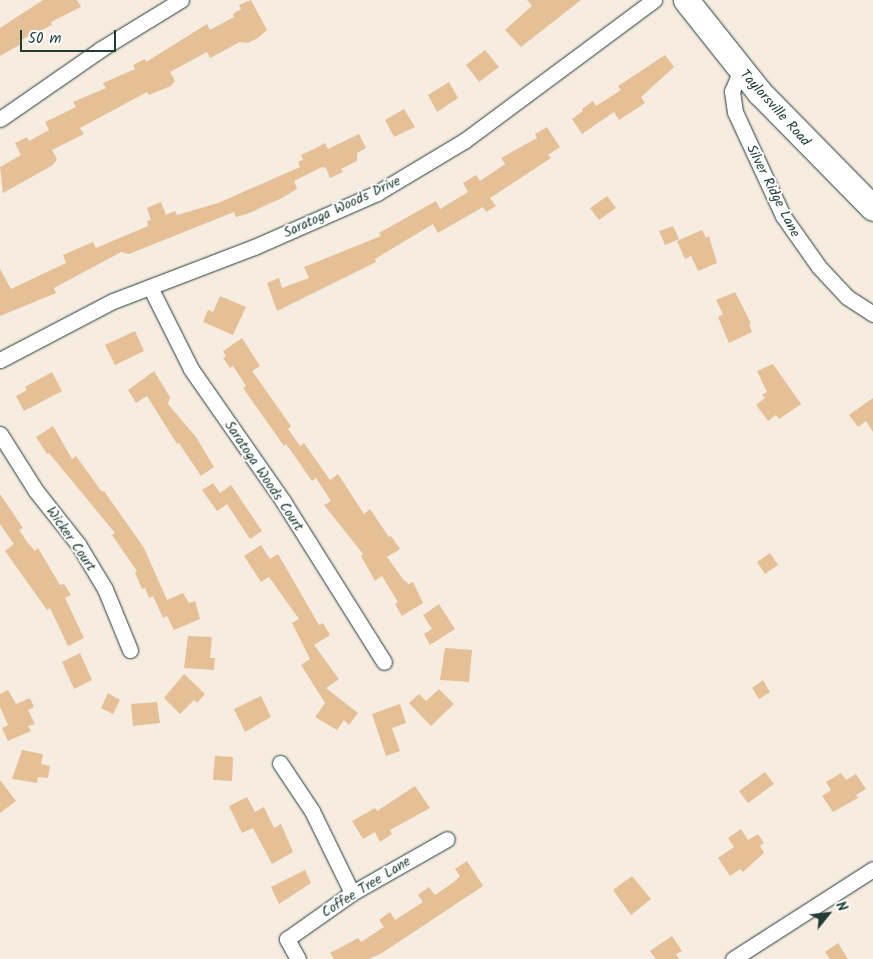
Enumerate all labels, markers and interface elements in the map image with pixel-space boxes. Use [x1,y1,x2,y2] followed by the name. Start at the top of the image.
[22,20,119,52] scale bar
[28,27,62,51] text: 50 m
[736,66,814,150] street label: Taylorsville Road
[742,142,804,240] street label: Silver Ridge Lane
[281,173,403,241] street label: Saratoga Woods Drive
[221,418,307,534] street label: Saratoga Woods Court
[43,503,99,575] street label: Wicker Court
[318,853,414,921] street label: Coffee Tree Lane
[803,889,853,939] north arrow
[829,898,853,916] text: N

